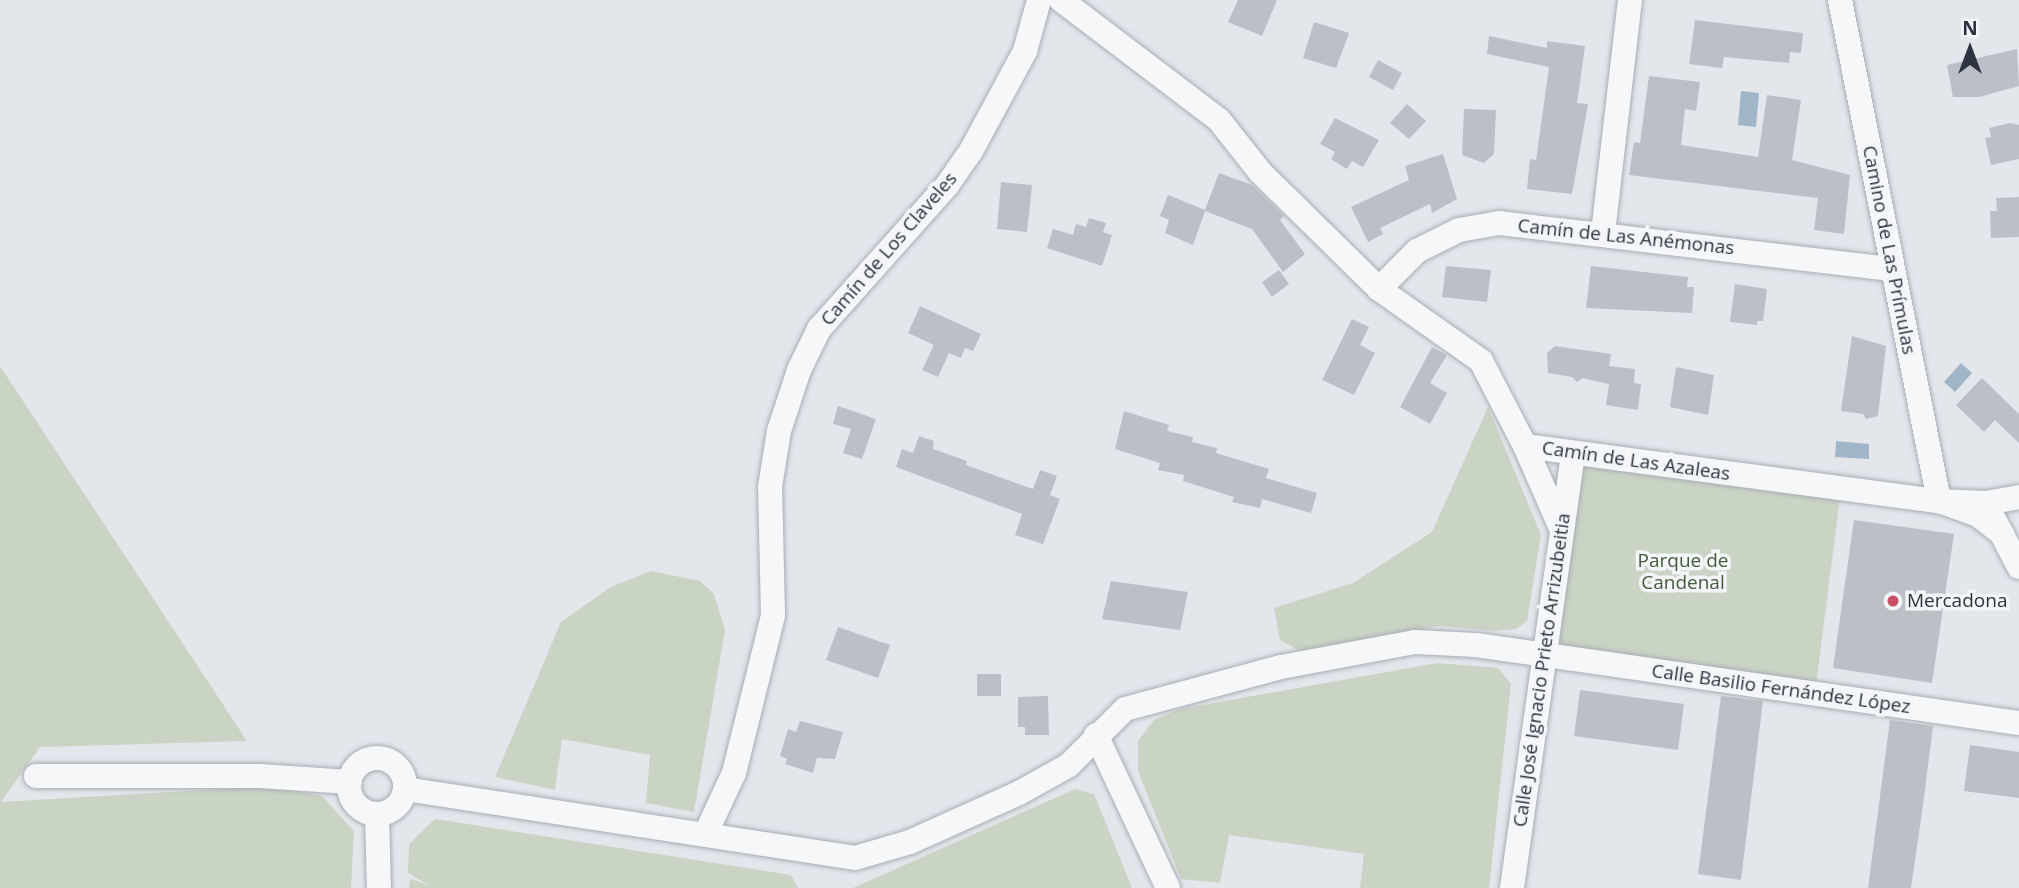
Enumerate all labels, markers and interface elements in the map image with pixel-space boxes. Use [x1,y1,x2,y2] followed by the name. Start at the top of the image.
[1935,14,2005,84] north arrow
[1962,15,1978,41] text: N
[1858,144,1920,356] street label: Camino de Las Prímulas
[816,168,962,330] street label: Camín de Los Claveles
[1516,214,1736,260] street label: Camín de Las Anémonas
[1540,437,1732,485] street label: Camín de Las Azaleas
[1509,511,1575,829] street label: Calle José Ignacio Prieto Arrizubeitia
[1638,550,1728,594] park label: Parque de Candenal
[1907,590,2007,612] place label: Mercadona
[1885,593,1901,609] marker: Mercadona
[1650,660,1912,718] street label: Calle Basilio Fernández López

